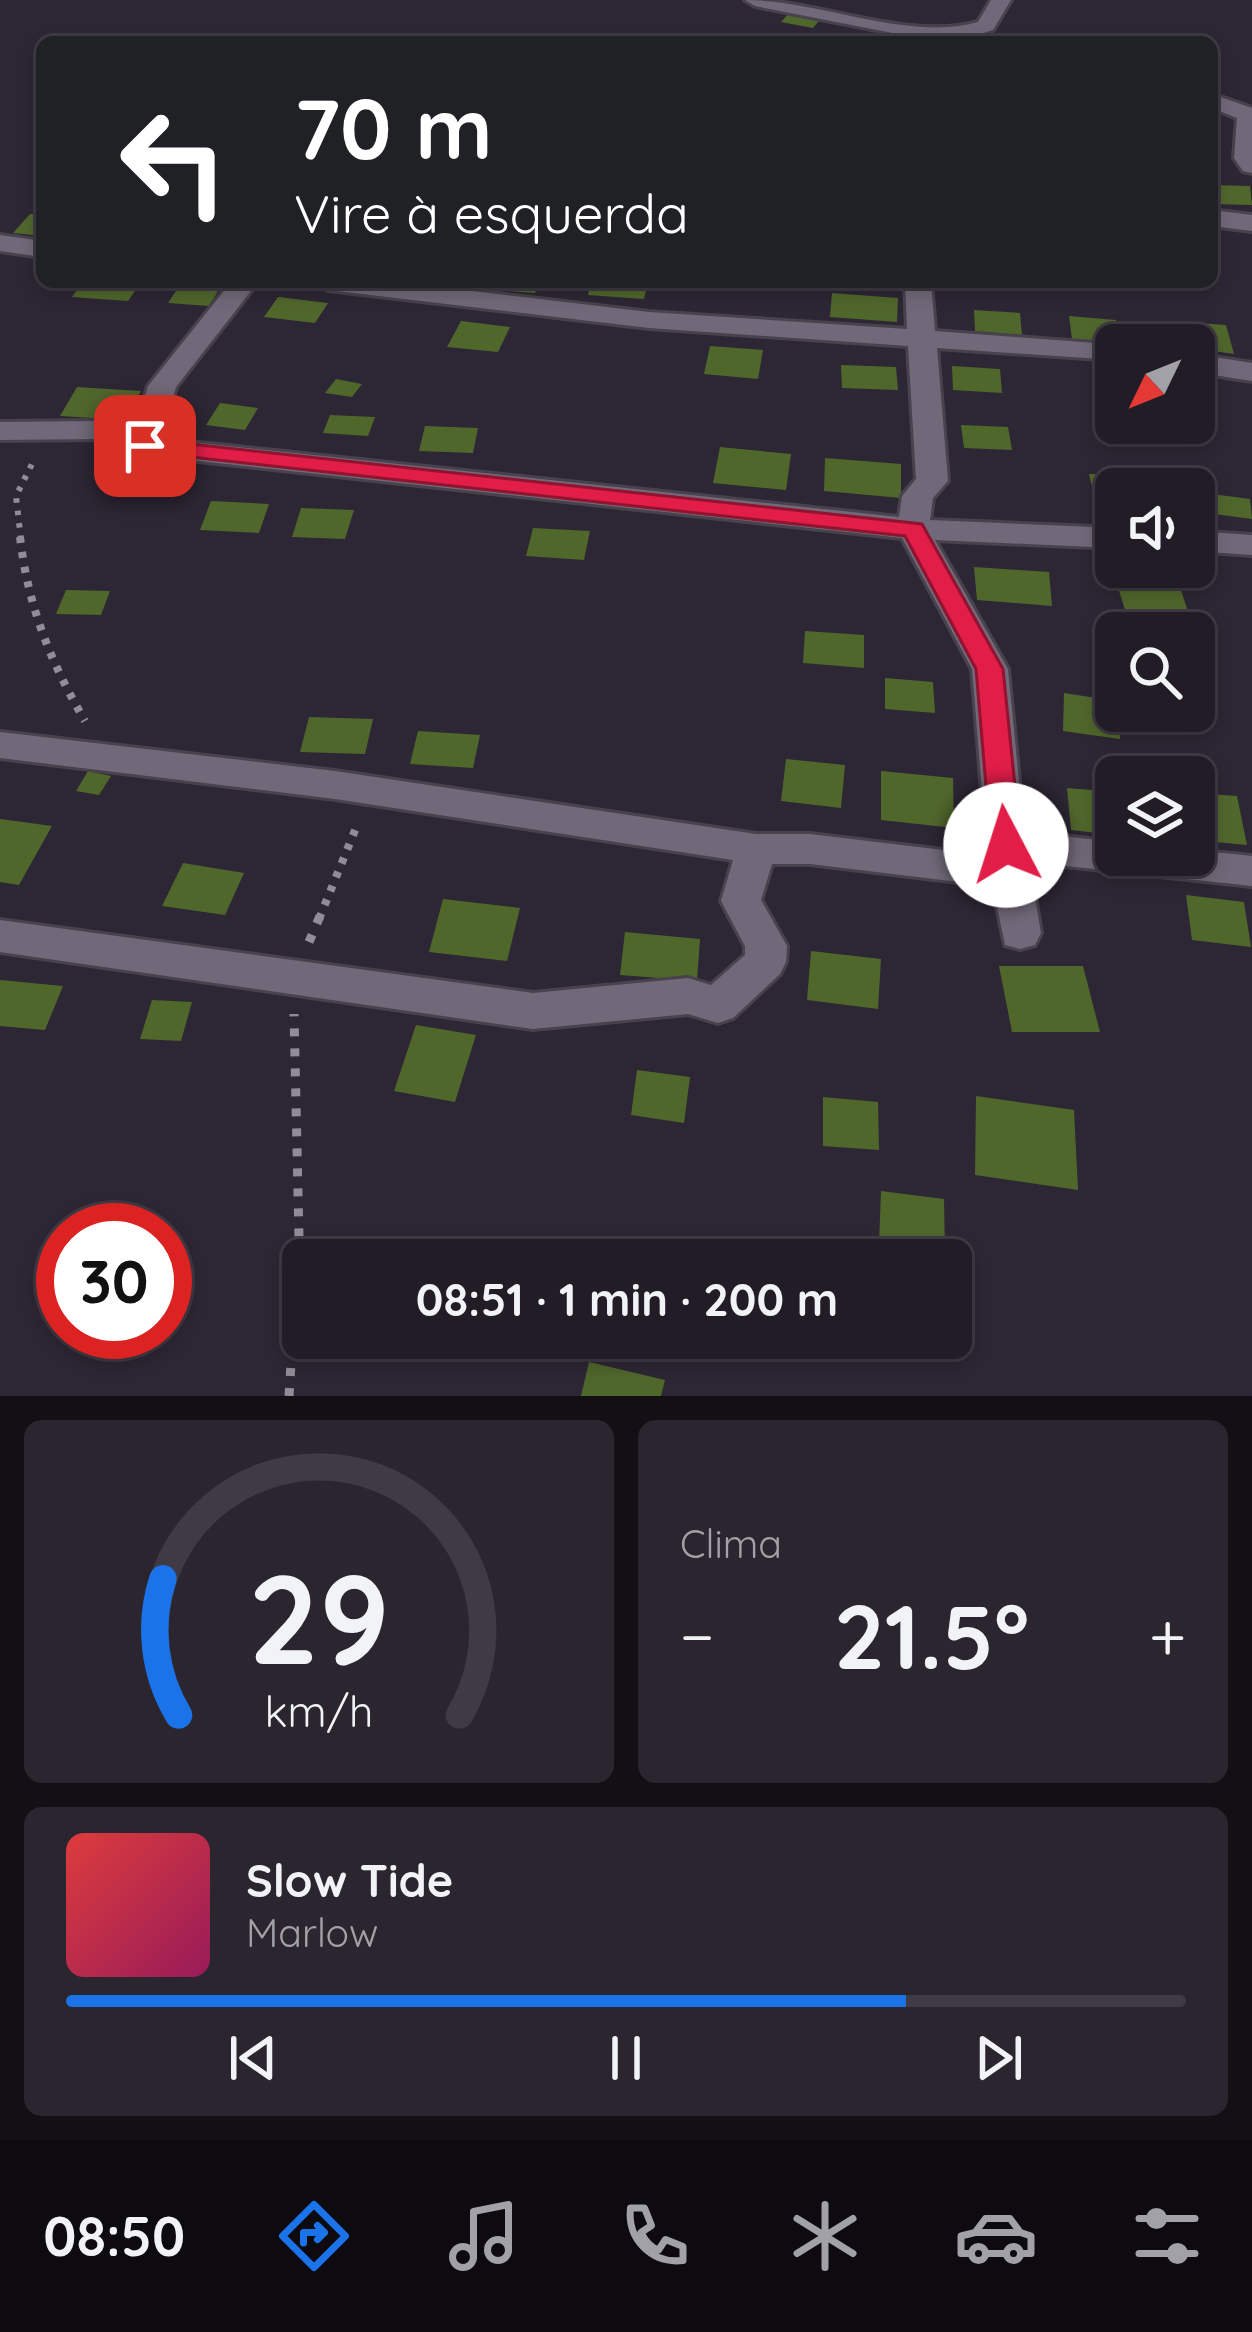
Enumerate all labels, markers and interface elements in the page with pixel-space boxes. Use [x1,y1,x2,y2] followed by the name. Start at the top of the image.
[294,75,493,180] text: 70 m
[96,84,252,240] icon: left
[294,179,689,247] text: Vire à esquerda
[1095,324,1215,444] north arrow
[1095,324,1215,876] map controls
[94,395,196,497] pin
[112,413,178,479] icon: arrive
[1095,468,1215,588] button: sound
[1095,612,1215,732] button: search
[1095,756,1215,876] button: layers
[943,782,1069,908] position arrow
[36,1203,192,1359] speed limit sign: 30
[416,1271,838,1327] text: 08:51 · 1 min · 200 m
[680,1519,782,1568] text: Clima
[248,1539,390,1695] text: 29
[834,1579,1029,1692] text: 21.5°
[680,1594,714,1677] text: −
[1149,1594,1186,1677] text: +
[265,1683,373,1737] text: km/h
[246,1852,453,1908] text: Slow Tide
[246,1908,378,1957] text: Marlow
[220,2025,286,2091] icon: previous
[593,2025,659,2091] icon: pause
[966,2025,1032,2091] icon: next
[272,2194,356,2278] icon: directions
[442,2194,526,2278] icon: music
[613,2194,697,2278] icon: phone
[783,2194,867,2278] icon: climate
[954,2194,1038,2278] icon: car
[1125,2194,1209,2278] icon: filters
[43,2202,185,2270] text: 08:50

